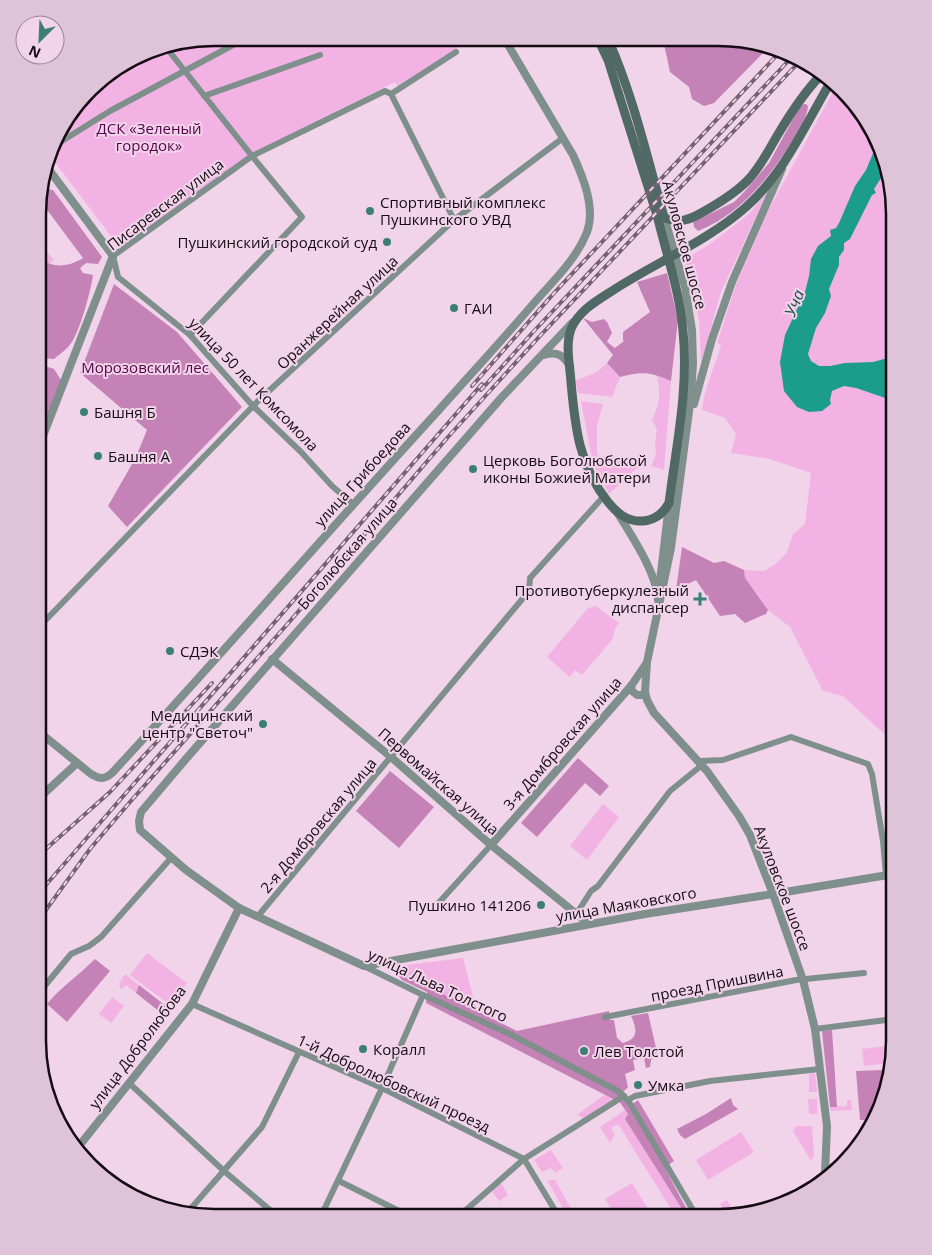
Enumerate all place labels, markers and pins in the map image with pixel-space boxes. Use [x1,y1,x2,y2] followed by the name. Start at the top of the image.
[380,192,546,229] place label: Спортивный комплекс Пушкинского УВД
[364,205,376,217] marker: Спортивный комплекс Пушкинского УВД
[178,232,377,252] place label: Пушкинский городской суд
[381,236,393,248] marker: Пушкинский городской суд
[464,298,493,318] place label: ГАИ
[448,302,460,314] marker: ГАИ
[94,402,156,422] place label: Башня Б
[78,406,90,418] marker: Башня Б
[108,446,171,466] place label: Башня А
[92,450,104,462] marker: Башня А
[483,450,651,487] place label: Церковь Боголюбской иконы Божией Матери
[467,463,479,475] marker: Церковь Боголюбской иконы Божией Матери
[514,580,689,617] place label: Противотуберкулезный диспансер
[693,592,707,606] marker: Противотуберкулезный диспансер
[180,641,219,661] place label: СДЭК
[164,645,176,657] marker: СДЭК
[142,705,253,742] place label: Медицинский центр "Светоч"
[257,718,269,730] marker: Медицинский центр "Светоч"
[408,895,531,915] place label: Пушкино 141206
[535,899,547,911] marker: Пушкино 141206
[373,1039,426,1059] place label: Коралл
[594,1041,684,1061] place label: Лев Толстой
[357,1043,369,1055] marker: Коралл
[578,1045,590,1057] marker: Лев Толстой
[648,1075,684,1095] place label: Умка
[632,1079,644,1091] marker: Умка

